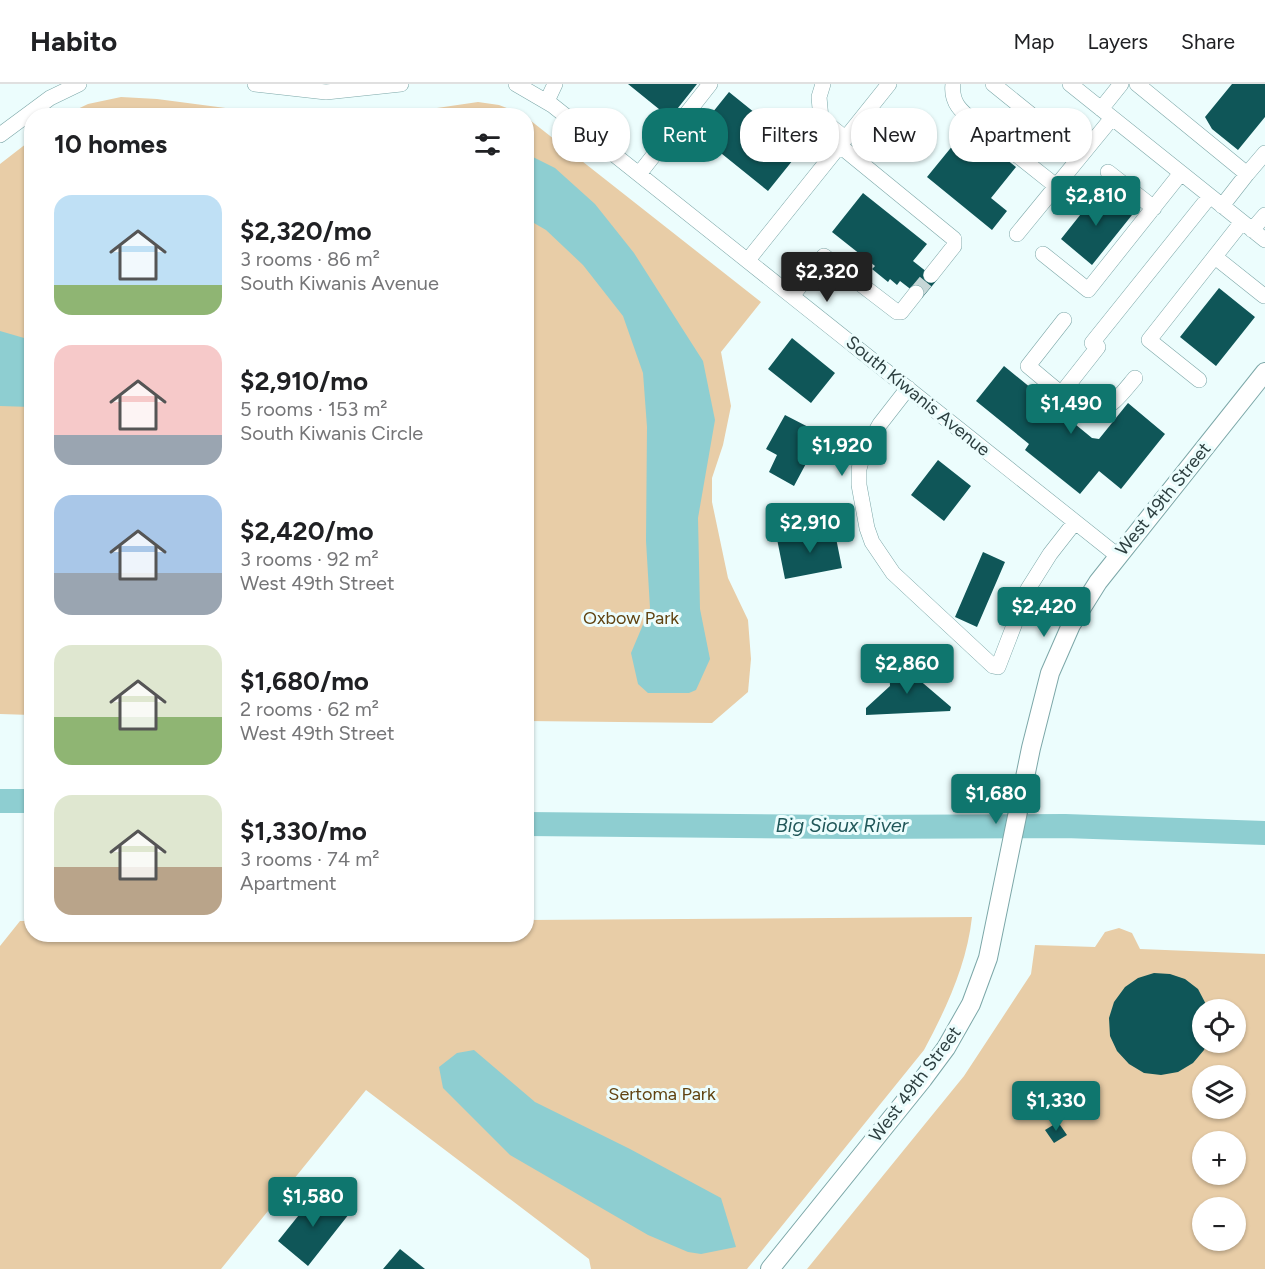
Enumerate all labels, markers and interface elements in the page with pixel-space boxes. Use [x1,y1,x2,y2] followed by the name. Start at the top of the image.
[30,24,117,58] text: Habito
[1014,29,1054,54] text: Map
[1087,29,1148,54] text: Layers
[1181,29,1235,54] text: Share
[552,108,630,162] chip: Buy
[642,108,728,162] chip: Rent
[740,108,839,162] chip: Filters
[851,108,937,162] chip: New
[949,108,1092,162] chip: Apartment
[54,128,167,160] text: 10 homes
[471,128,504,161] icon: filters
[1047,176,1145,227] pin: $2,810
[1065,183,1127,207] text: $2,810
[240,215,372,247] text: $2,320/mo
[102,219,174,291] icon: home
[240,247,380,271] text: 3 rooms · 86 m²
[778,252,876,303] pin: $2,320
[795,259,859,283] text: $2,320
[240,271,439,295] text: South Kiwanis Avenue
[842,331,995,461] street label: South Kiwanis Avenue
[240,365,368,397] text: $2,910/mo
[102,369,174,441] icon: home
[1022,384,1120,435] pin: $1,490
[1040,391,1102,415] text: $1,490
[240,397,388,421] text: 5 rooms · 153 m²
[240,421,423,445] text: South Kiwanis Circle
[793,426,891,477] pin: $1,920
[812,433,872,457] text: $1,920
[1111,438,1215,560] street label: West 49th Street
[761,503,859,554] pin: $2,910
[780,510,840,534] text: $2,910
[240,515,374,547] text: $2,420/mo
[102,519,174,591] icon: home
[240,547,379,571] text: 3 rooms · 92 m²
[240,571,395,595] text: West 49th Street
[995,587,1093,638] pin: $2,420
[1012,594,1077,618] text: $2,420
[583,607,679,629] park label: Oxbow Park
[858,644,956,695] pin: $2,860
[875,651,939,675] text: $2,860
[240,665,369,697] text: $1,680/mo
[102,669,174,741] icon: home
[240,697,379,721] text: 2 rooms · 62 m²
[240,721,395,745] text: West 49th Street
[947,774,1045,825] pin: $1,680
[965,781,1027,805] text: $1,680
[776,813,910,837] water label: Big Sioux River
[240,815,367,847] text: $1,330/mo
[102,819,174,891] icon: home
[240,847,379,871] text: 3 rooms · 74 m²
[240,871,337,895] text: Apartment
[1192,999,1246,1251] map controls
[1192,999,1246,1053] button: locate
[864,1022,966,1146] street label: West 49th Street
[1192,1065,1246,1119] button: layers
[1007,1081,1105,1132] pin: $1,330
[608,1083,716,1105] park label: Sertoma Park
[1026,1088,1086,1112] text: $1,330
[1192,1131,1246,1185] button: +
[264,1177,362,1228] pin: $1,580
[282,1184,344,1208] text: $1,580
[1192,1197,1246,1251] button: −

